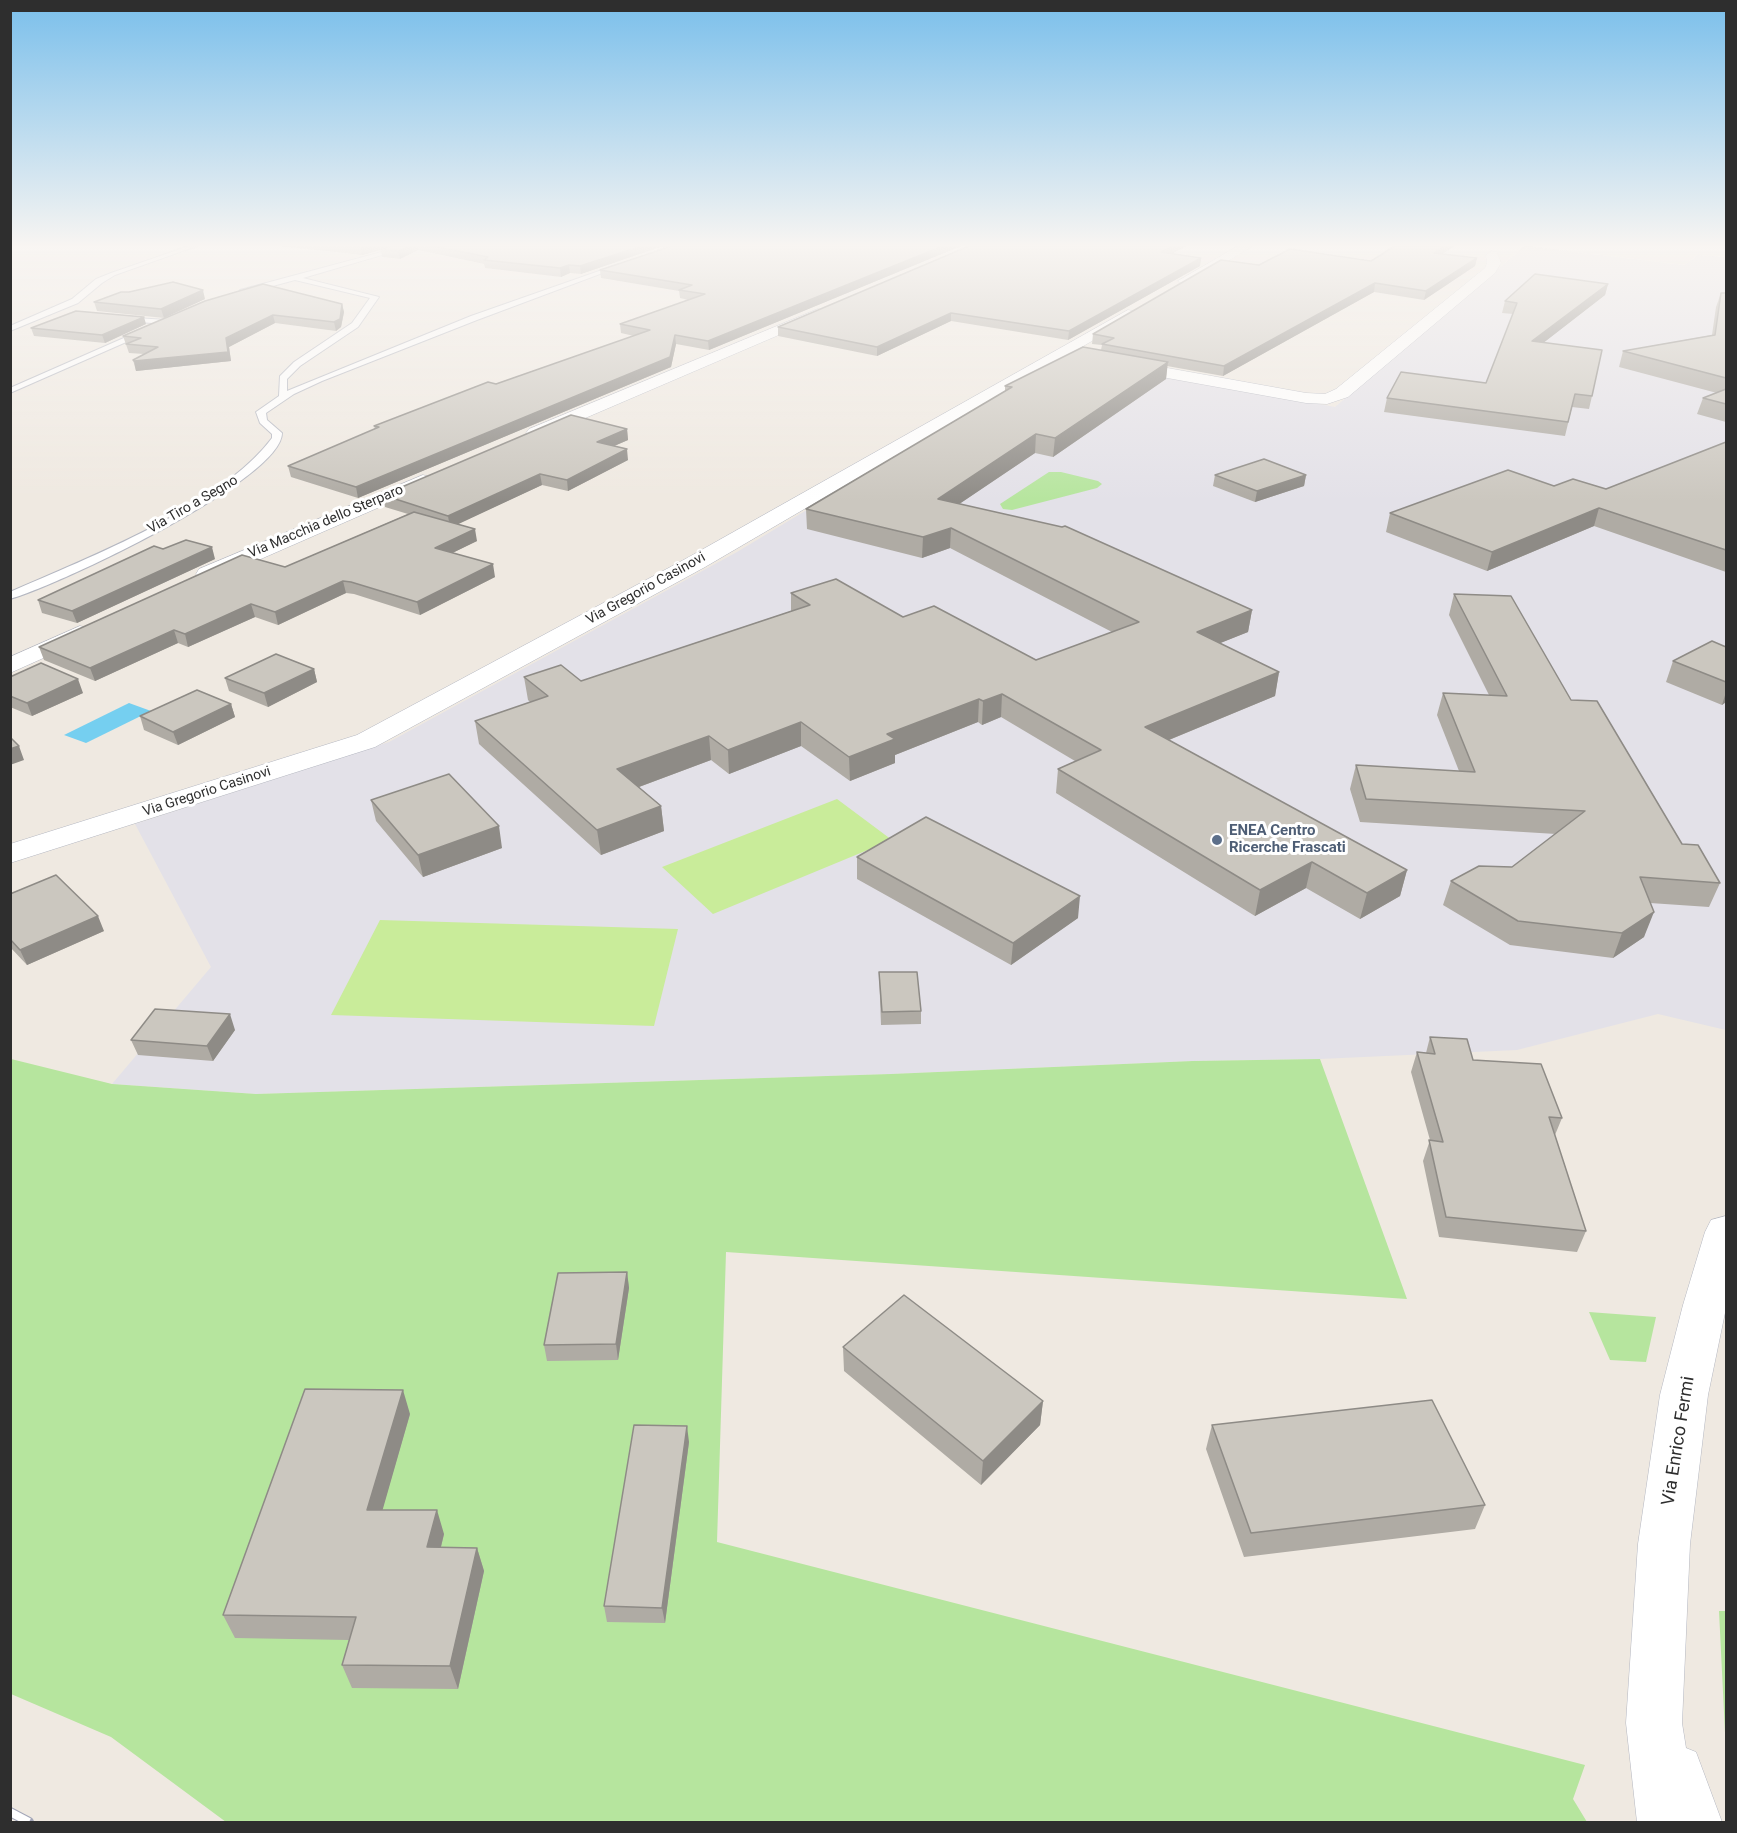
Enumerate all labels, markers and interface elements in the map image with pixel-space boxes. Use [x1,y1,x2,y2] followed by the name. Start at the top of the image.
[145,472,241,538] street label: Via Tiro a Segno
[246,482,406,562] street label: Via Macchia dello Sterparo
[584,549,708,629] street label: Via Gregorio Casinovi
[141,763,273,821] street label: Via Gregorio Casinovi
[1229,822,1346,857] place label: ENEA Centro Ricerche Frascati
[1210,833,1224,847] marker: ENEA Centro Ricerche Frascati
[1658,1375,1700,1507] street label: Via Enrico Fermi

